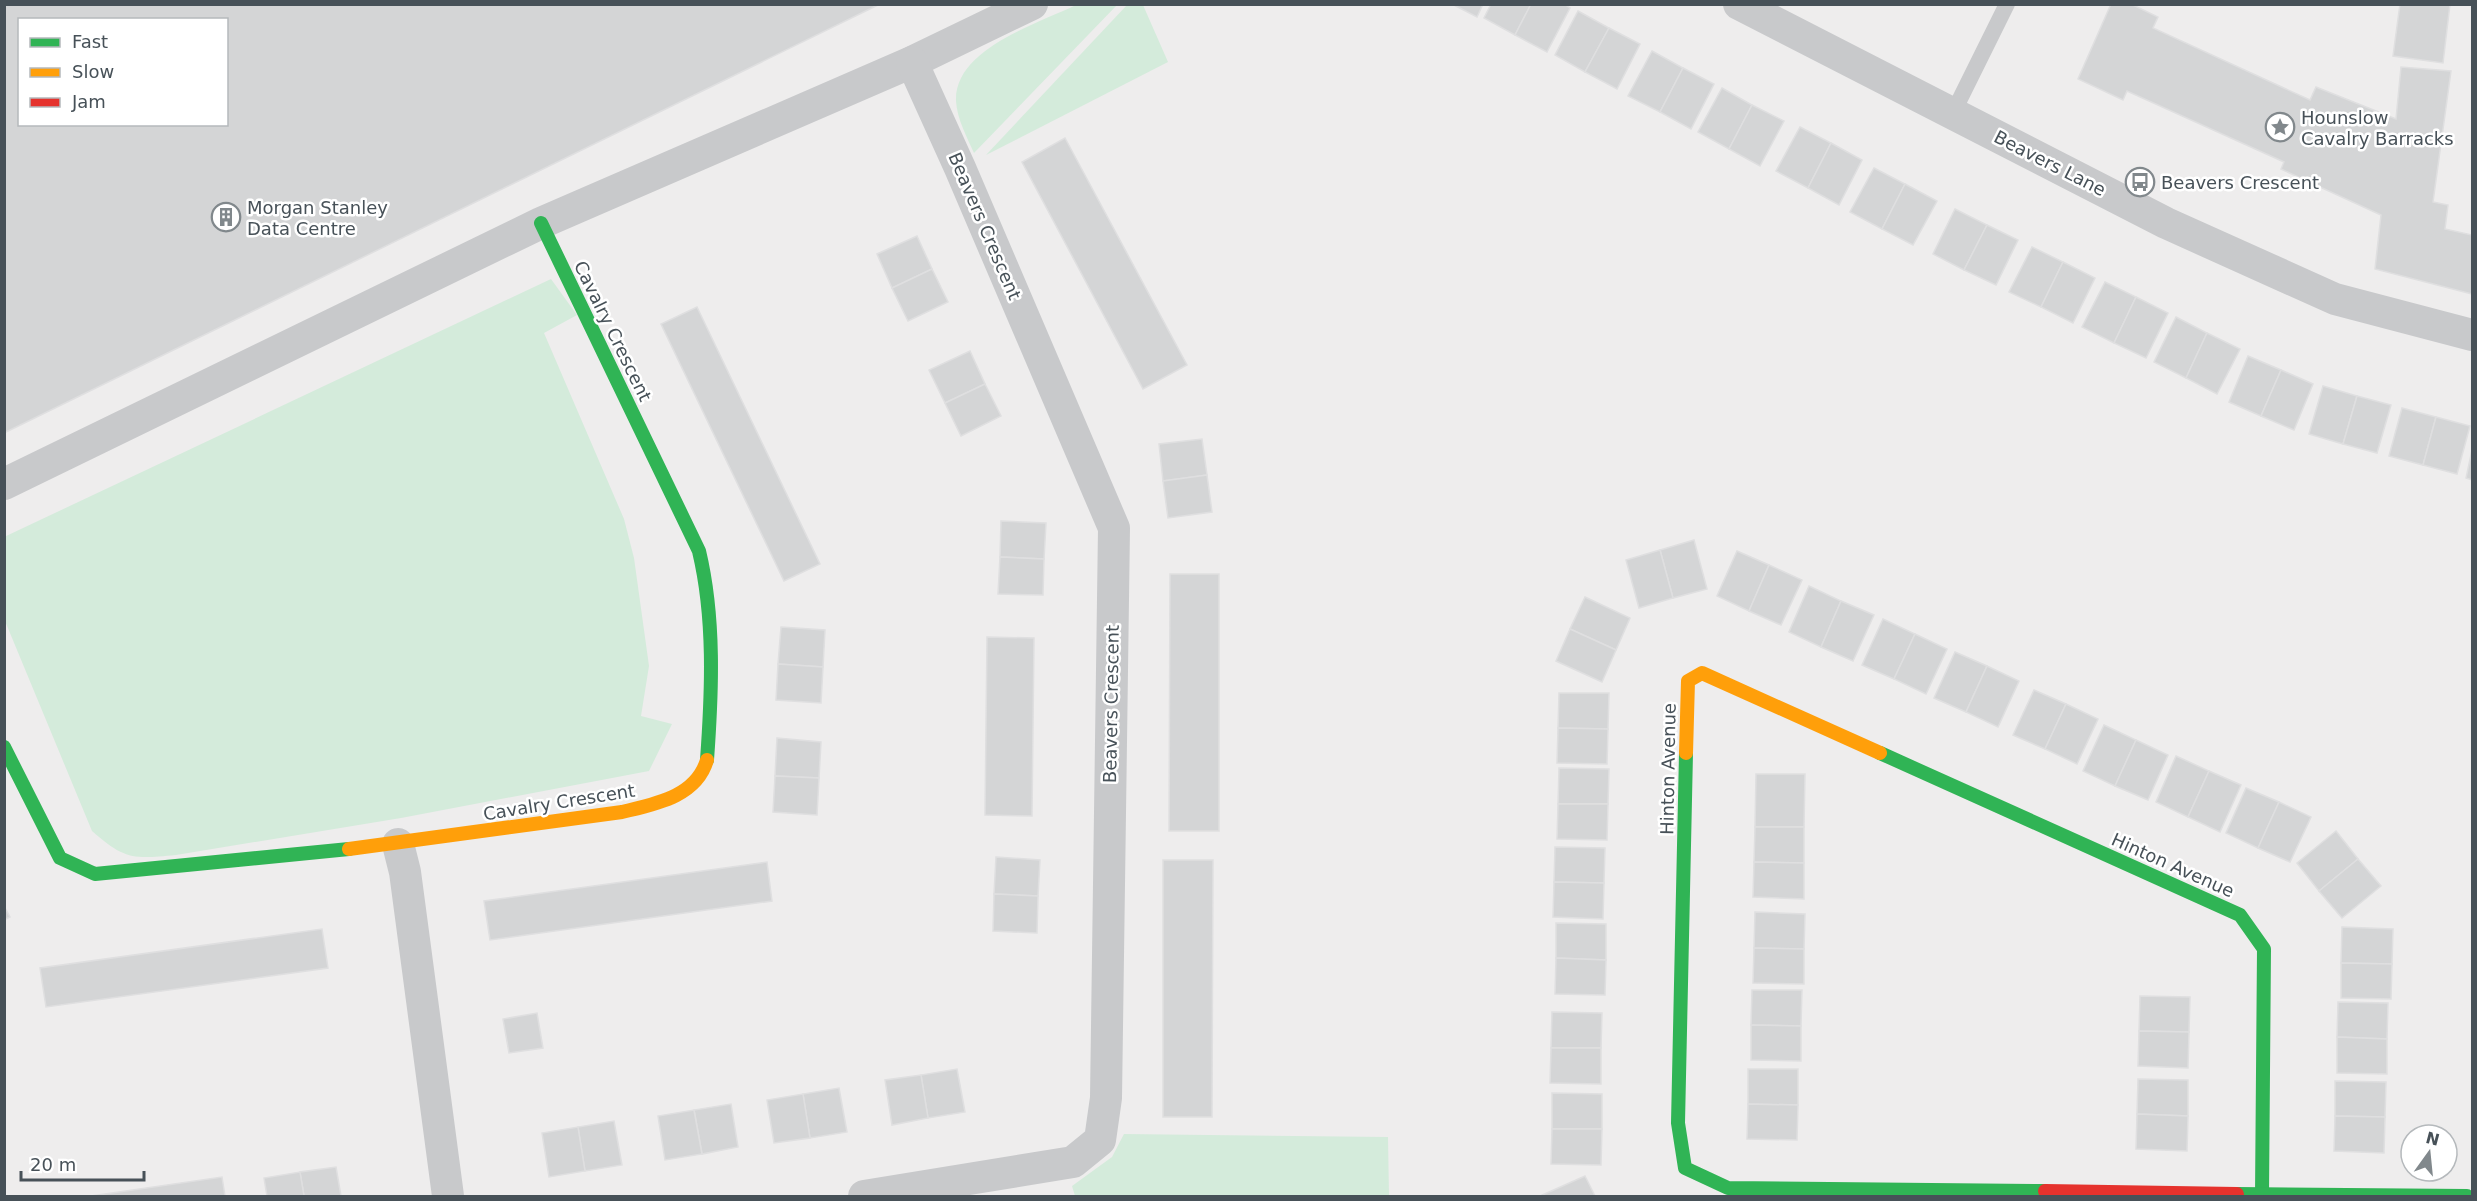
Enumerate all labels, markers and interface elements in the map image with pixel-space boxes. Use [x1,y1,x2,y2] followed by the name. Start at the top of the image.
[18,18,228,126] legend
[72,31,108,52] text: Fast
[72,61,114,82] text: Slow
[71,91,106,112] text: Jam
[2301,107,2454,149] place label: Hounslow Cavalry Barracks
[2264,111,2296,143] place icon: Hounslow Cavalry Barracks
[1991,126,2109,200] street label: Beavers Lane
[944,149,1026,303] street label: Beavers Crescent
[2124,166,2156,198] bus stop icon: Beavers Crescent
[2161,172,2319,193] place label: Beavers Crescent
[247,197,388,239] place label: Morgan Stanley Data Centre
[210,201,242,233] building icon: Morgan Stanley Data Centre
[570,257,656,405] street label: Cavalry Crescent
[1099,625,1123,783] street label: Beavers Crescent
[1656,703,1680,835] street label: Hinton Avenue
[482,780,636,824] street label: Cavalry Crescent
[2108,829,2238,901] street label: Hinton Avenue
[2399,1123,2459,1183] north arrow
[2424,1128,2442,1150] text: N
[21,1144,144,1182] scale bar
[30,1154,76,1175] text: 20 m

